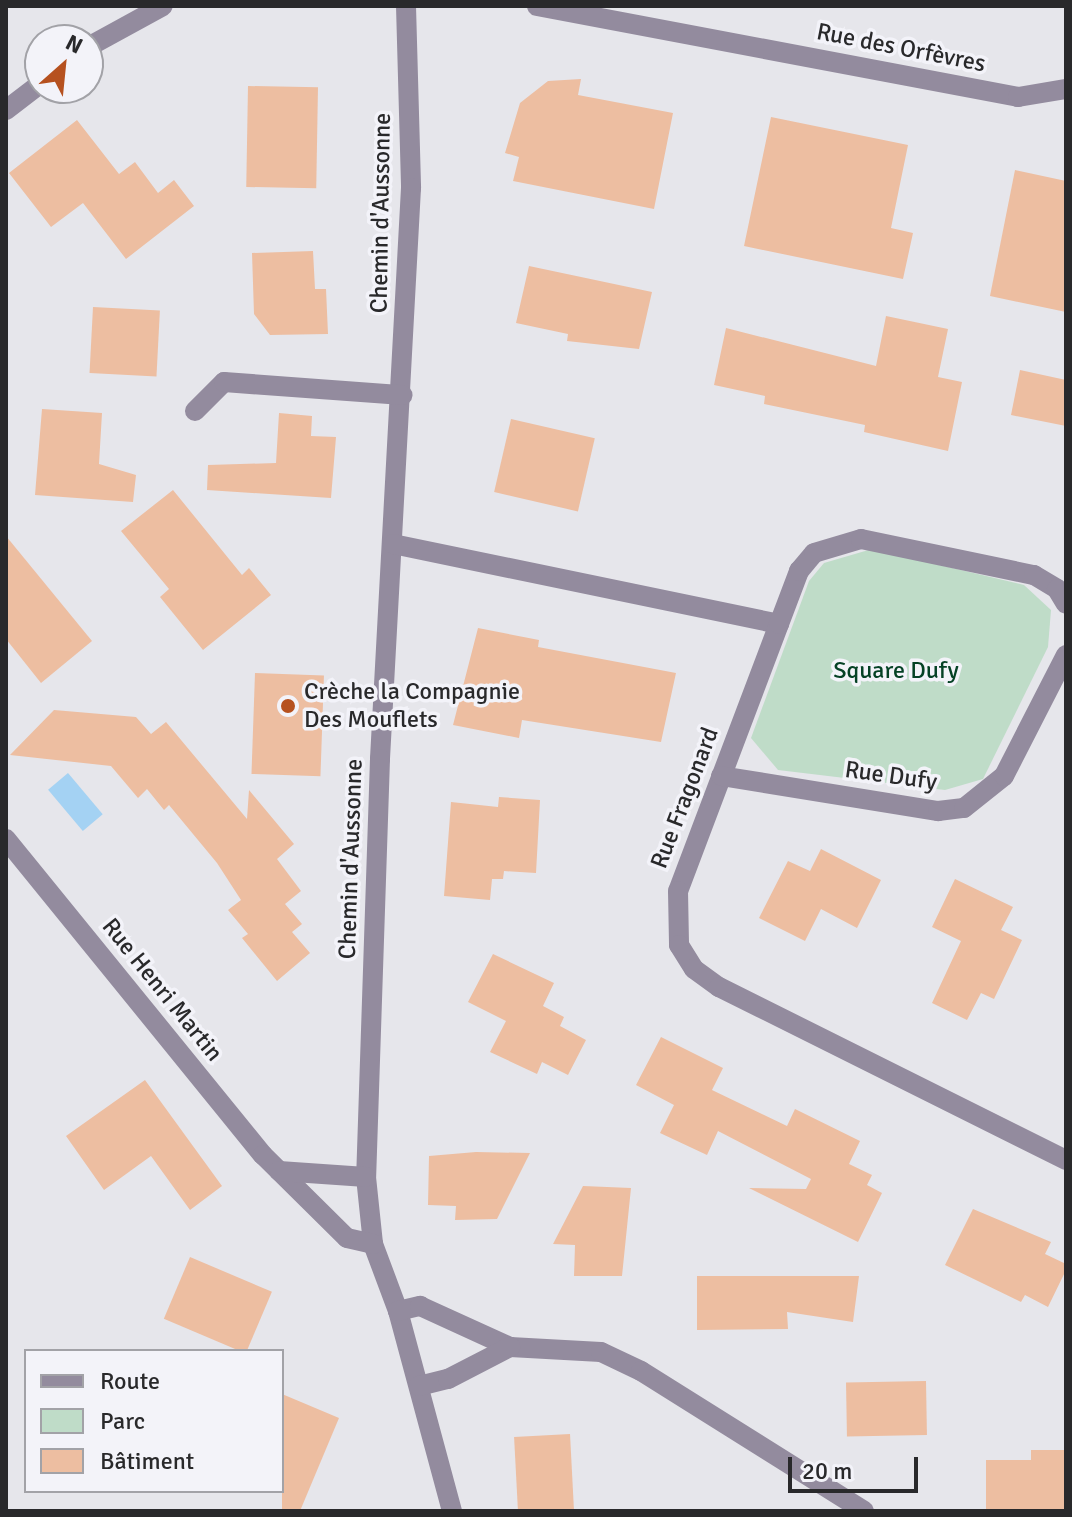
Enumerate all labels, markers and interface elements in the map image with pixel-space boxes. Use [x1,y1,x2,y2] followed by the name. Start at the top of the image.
[814,18,988,78] street label: Rue des Orfèvres
[24,24,104,104] north arrow
[61,28,87,59] text: N
[365,113,397,313] street label: Chemin d'Aussonne
[833,657,959,685] park label: Square Dufy
[304,678,520,734] place label: Crèche la Compagnie Des Mouflets
[279,697,297,715] marker: Crèche la Compagnie Des Mouflets
[645,723,725,873] street label: Rue Fragonard
[843,755,939,797] street label: Rue Dufy
[333,758,369,960] street label: Chemin d'Aussonne
[96,913,228,1067] street label: Rue Henri Martin
[24,1349,284,1493] legend
[100,1366,160,1396] text: Route
[100,1406,145,1436] text: Parc
[792,1441,922,1491] scale bar
[100,1446,194,1476] text: Bâtiment
[802,1456,852,1486] text: 20 m

